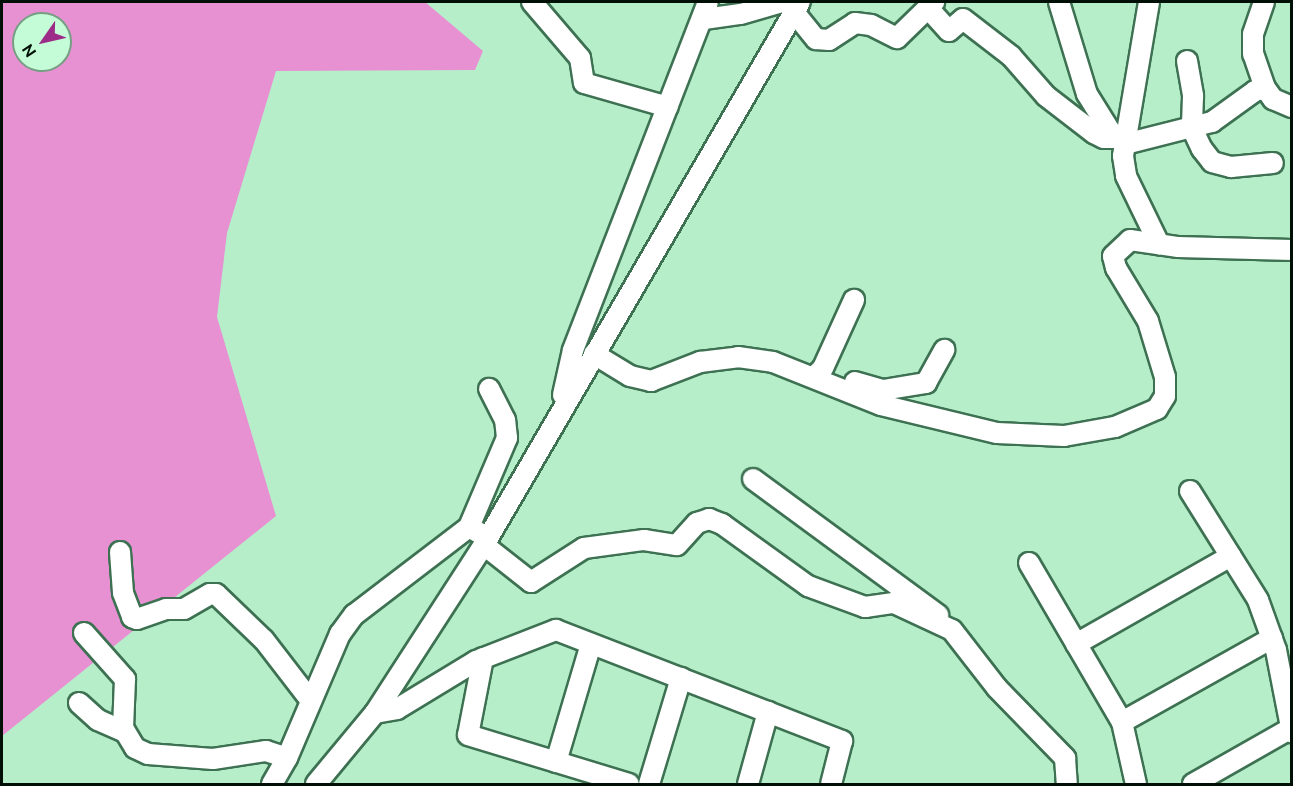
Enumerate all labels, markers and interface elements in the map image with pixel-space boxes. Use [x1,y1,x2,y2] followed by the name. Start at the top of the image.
[12,12,72,72] north arrow
[18,41,40,61] text: N

